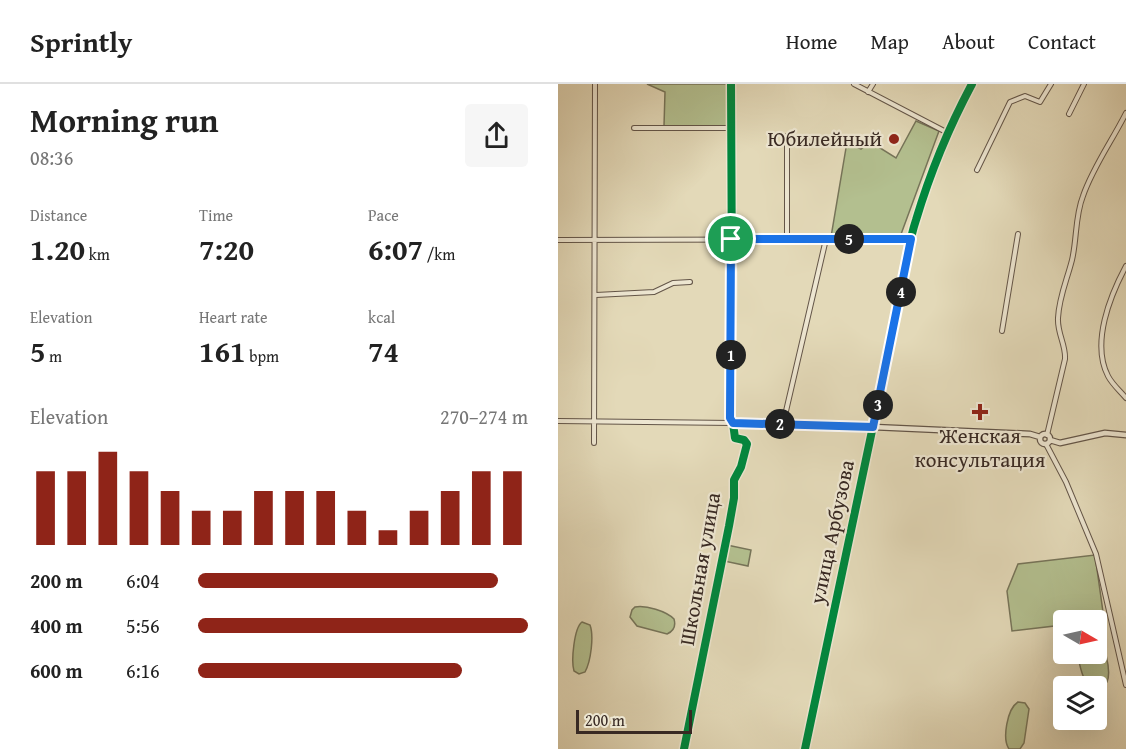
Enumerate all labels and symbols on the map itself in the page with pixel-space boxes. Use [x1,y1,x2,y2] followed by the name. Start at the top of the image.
[768,123,882,154] place label: Юбилейный
[887,132,901,146] marker: Юбилейный
[705,213,756,264] pin
[834,224,864,254] pin: 5
[886,277,916,307] pin: 4
[716,340,746,370] pin: 1
[863,390,893,420] pin: 3
[971,403,989,421] marker: Женская консультация
[765,409,795,439] pin: 2
[915,420,1046,475] place label: Женская консультация
[801,457,862,608] street label: улица Арбузова
[671,490,728,648] street label: Школьная улица
[1053,610,1107,664] north arrow
[576,707,692,734] scale bar

